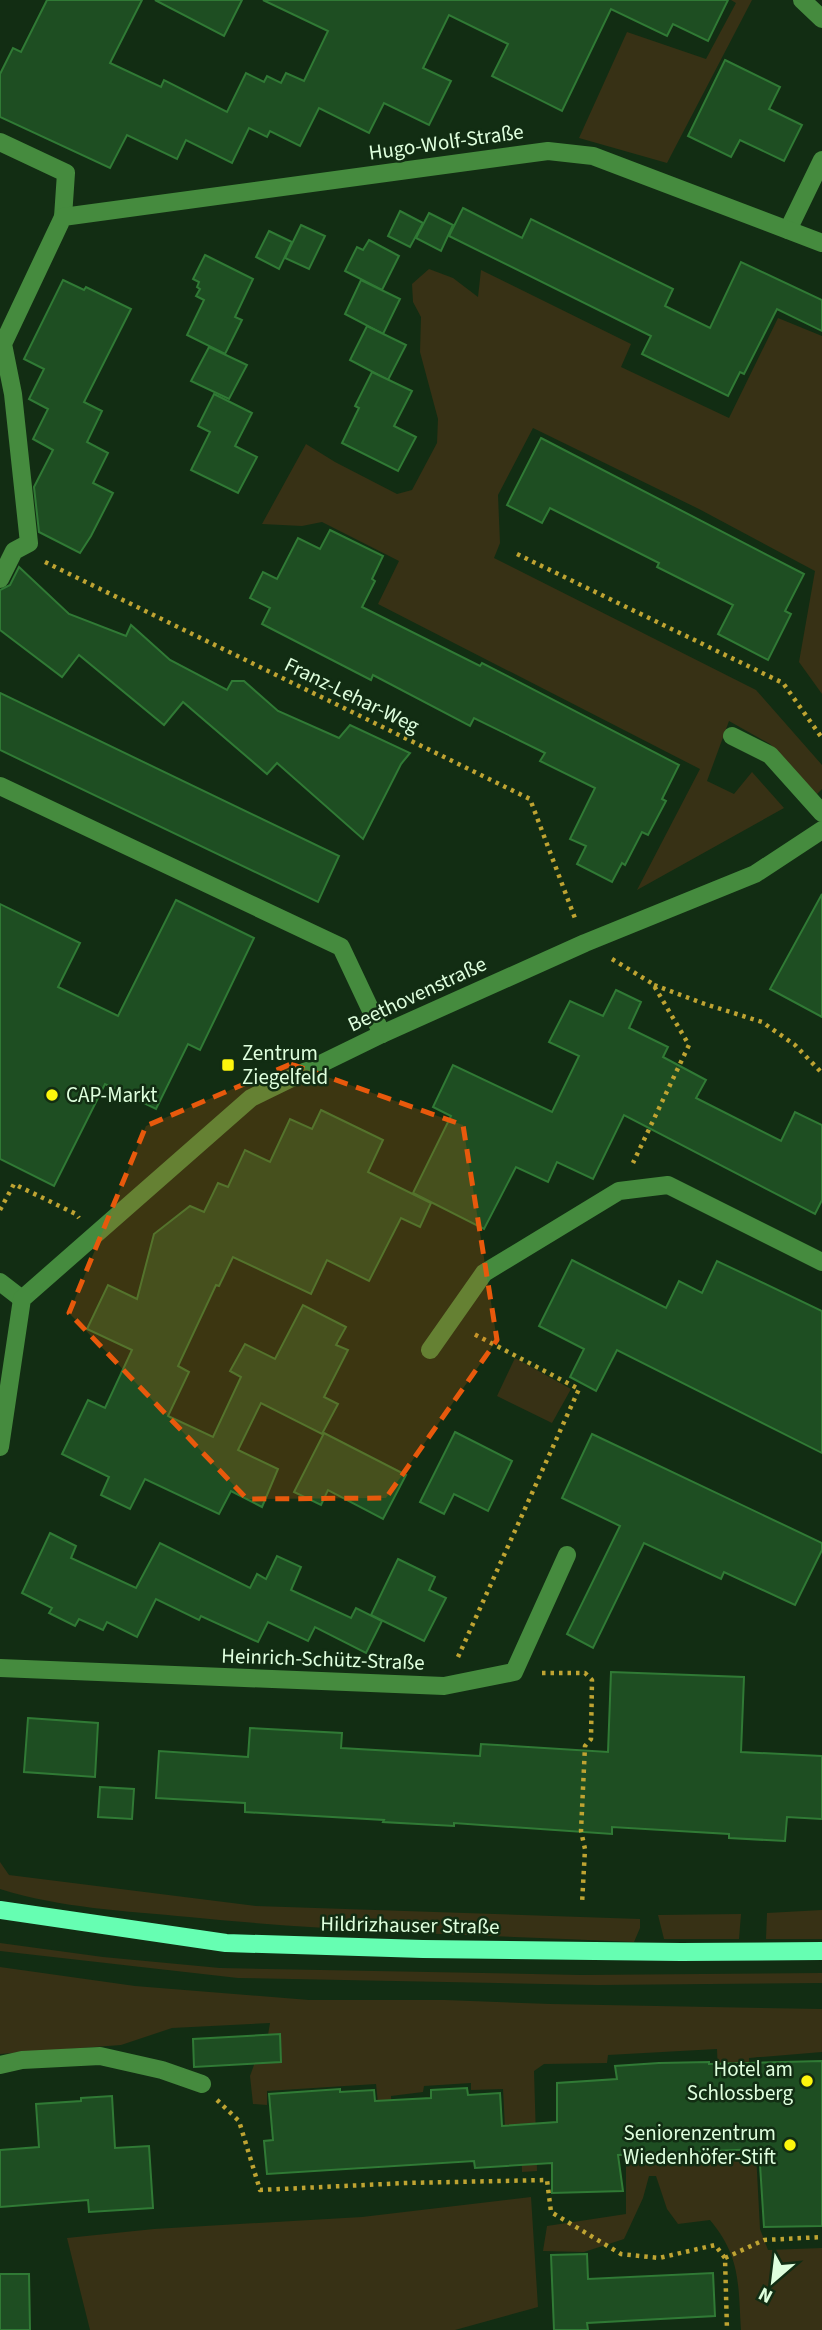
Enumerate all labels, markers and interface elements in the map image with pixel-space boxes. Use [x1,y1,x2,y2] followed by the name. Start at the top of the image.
[367,116,525,168] street label: Hugo-Wolf-Straße
[279,649,425,741] street label: Franz-Lehar-Weg
[343,949,491,1039] street label: Beethovenstraße
[242,1038,328,1092] place label: Zentrum Ziegelfeld
[220,1057,236,1073] marker: Zentrum Ziegelfeld
[66,1080,157,1110] place label: CAP-Markt
[44,1087,60,1103] marker: CAP-Markt
[221,1640,425,1678] street label: Heinrich-Schütz-Straße
[320,1908,500,1942] street label: Hildrizhauser Straße
[687,2054,793,2108] place label: Hotel am Schlossberg
[799,2073,815,2089] marker: Hotel am Schlossberg
[623,2118,777,2172] place label: Seniorenzentrum Wiedenhöfer-Stift
[782,2137,798,2153] marker: Seniorenzentrum Wiedenhöfer-Stift
[738,2246,808,2316] north arrow
[754,2280,778,2310] text: N

